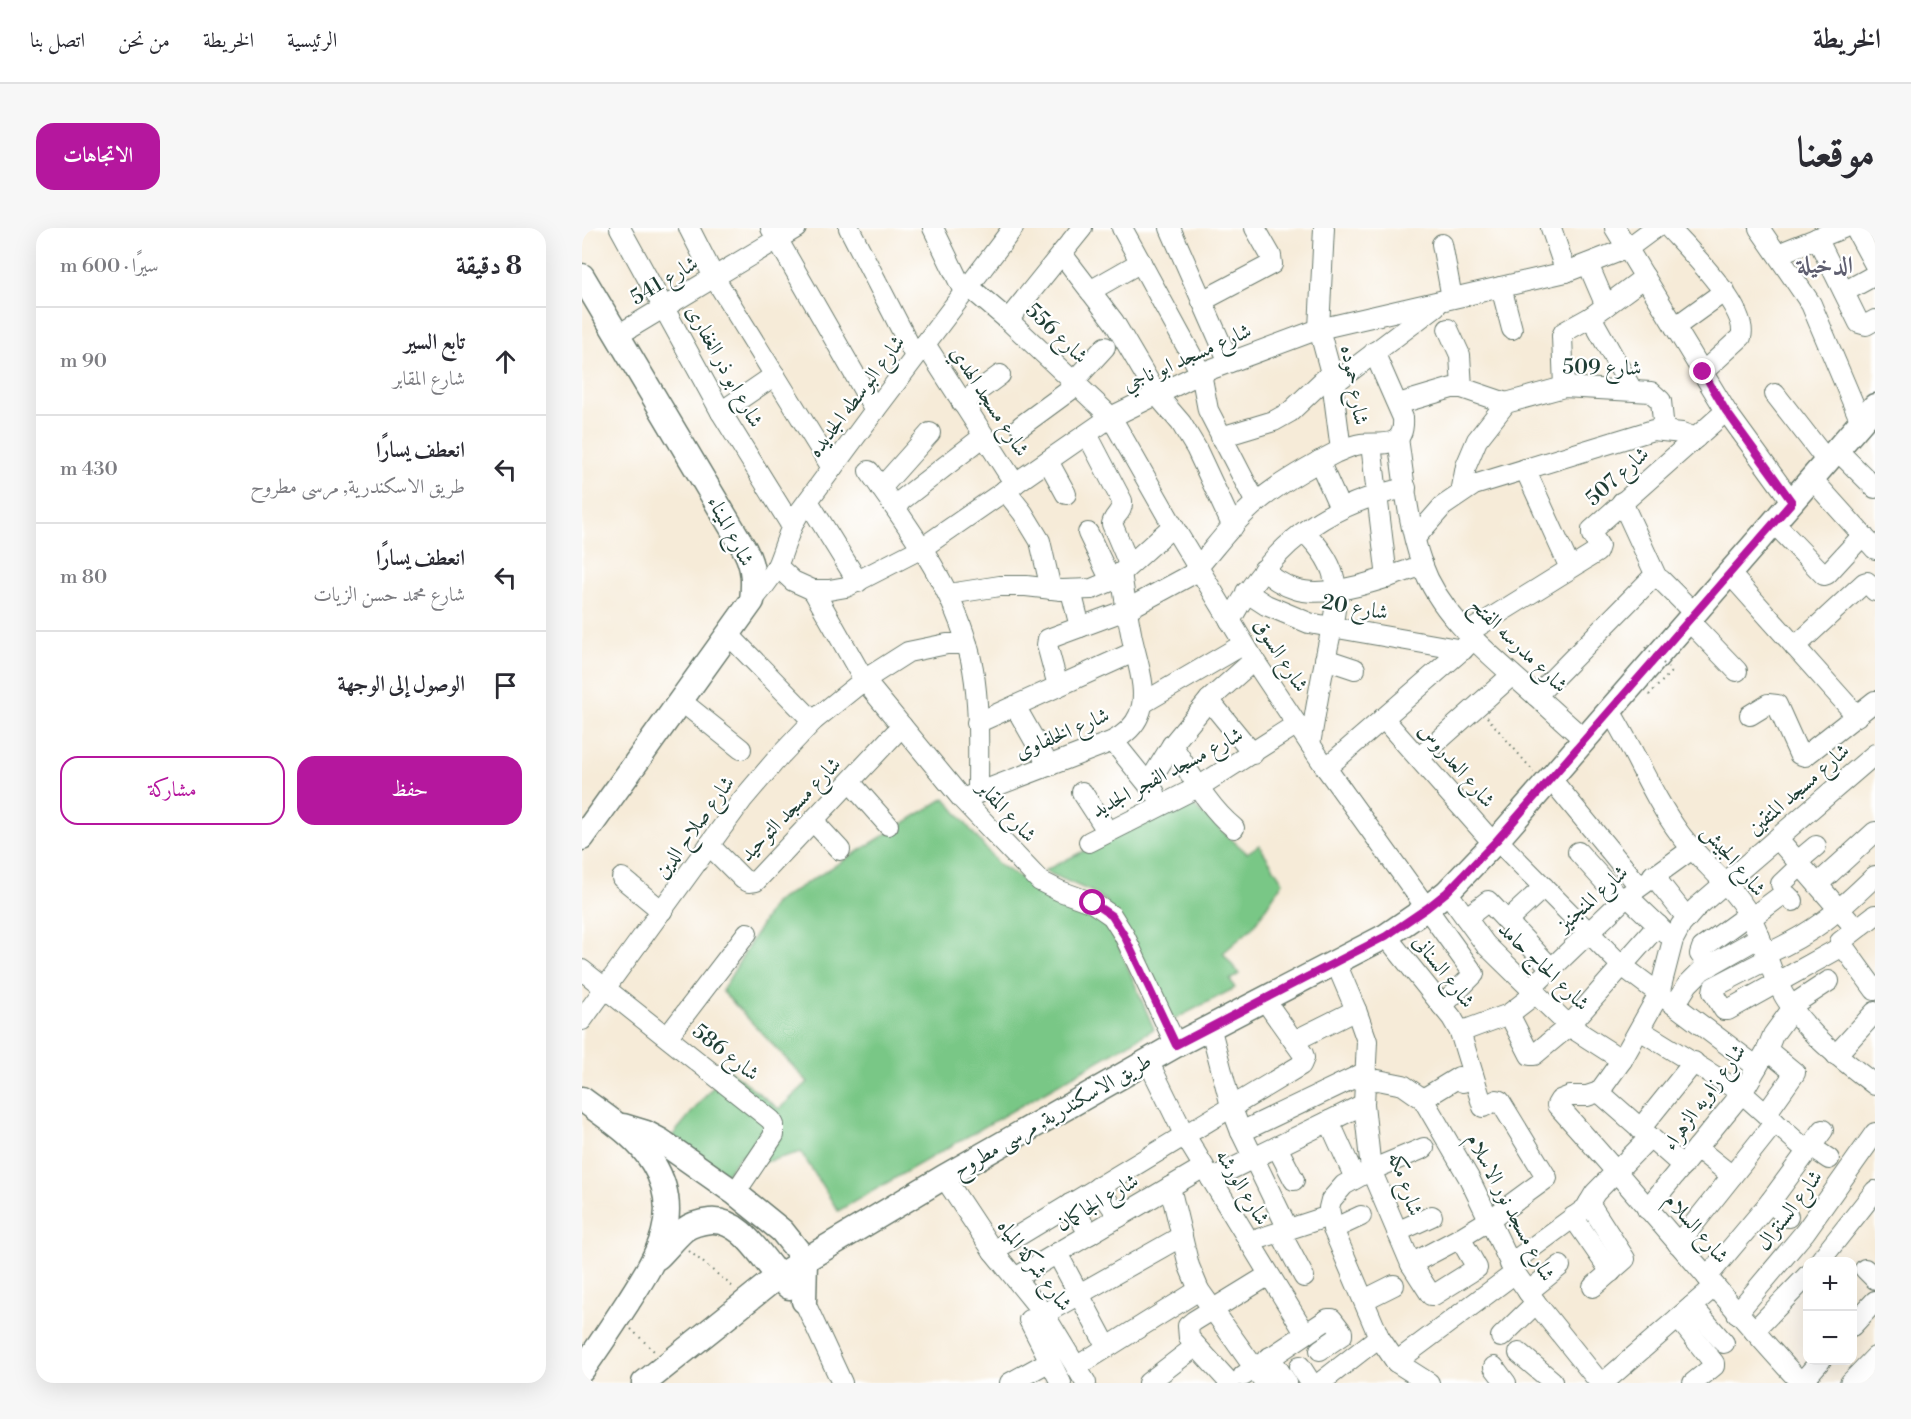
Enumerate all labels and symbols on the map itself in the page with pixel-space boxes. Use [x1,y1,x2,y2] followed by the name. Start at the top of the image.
[626,251,705,315] street label: شارع 541
[1795,251,1853,281] district label: الدخيلة
[1017,298,1093,373] street label: شارع 556
[676,301,769,434] street label: شارع ابو ذر الغفارى
[1119,318,1257,402] street label: شارع مسجد ابو ناجي
[802,330,914,465] street label: شارع البوسطه الجديده
[940,341,1035,464] street label: شارع مسجد الهدي
[1330,343,1374,428] street label: شارع حموده
[1562,354,1642,386] street label: شارع 509
[1689,358,1715,384] route end
[1580,441,1658,515] street label: شارع 507
[697,492,759,573] street label: شارع الميناء
[1319,589,1390,631] street label: شارع 20
[1460,593,1573,702] street label: شارع مدرسه الفتح
[1243,614,1314,699] street label: شارع السوق
[1011,702,1115,769] street label: شارع الخلفاوى
[1409,718,1500,816] street label: شارع العدروس
[1087,722,1250,827] street label: شارع مسجد الفجر الجديد
[1742,738,1858,844] street label: شارع مسجد المتقين
[734,752,850,870] street label: شارع مسجد التوحيد
[649,771,745,887] street label: شارع صلاح الدين
[967,774,1042,851] street label: شارع المقابر
[1692,819,1771,905] street label: شارع الجيش
[1550,860,1637,942] street label: شارع المنجنيز
[1079,889,1105,915] route start
[1489,917,1594,1020] street label: شارع الحاج حامد
[1403,930,1480,1016] street label: شارع السنانى
[684,1019,764,1090] street label: شارع 586
[1657,1039,1755,1158] street label: شارع زاويه الزهراء
[948,1048,1159,1188] street label: طريق الاسكندرية, مرسى مطروح
[1457,1129,1560,1288] street label: شارع مسجد نور الاسلام
[1206,1145,1275,1232] street label: شارع الورشه
[1378,1149,1428,1221] street label: شارع مكه
[1751,1165,1832,1259] street label: شارع السنترال
[1051,1168,1146,1241] street label: شارع الجاكمان
[1656,1188,1734,1272] street label: شارع السلام
[988,1214,1078,1319] street label: شارع شركة المياه

